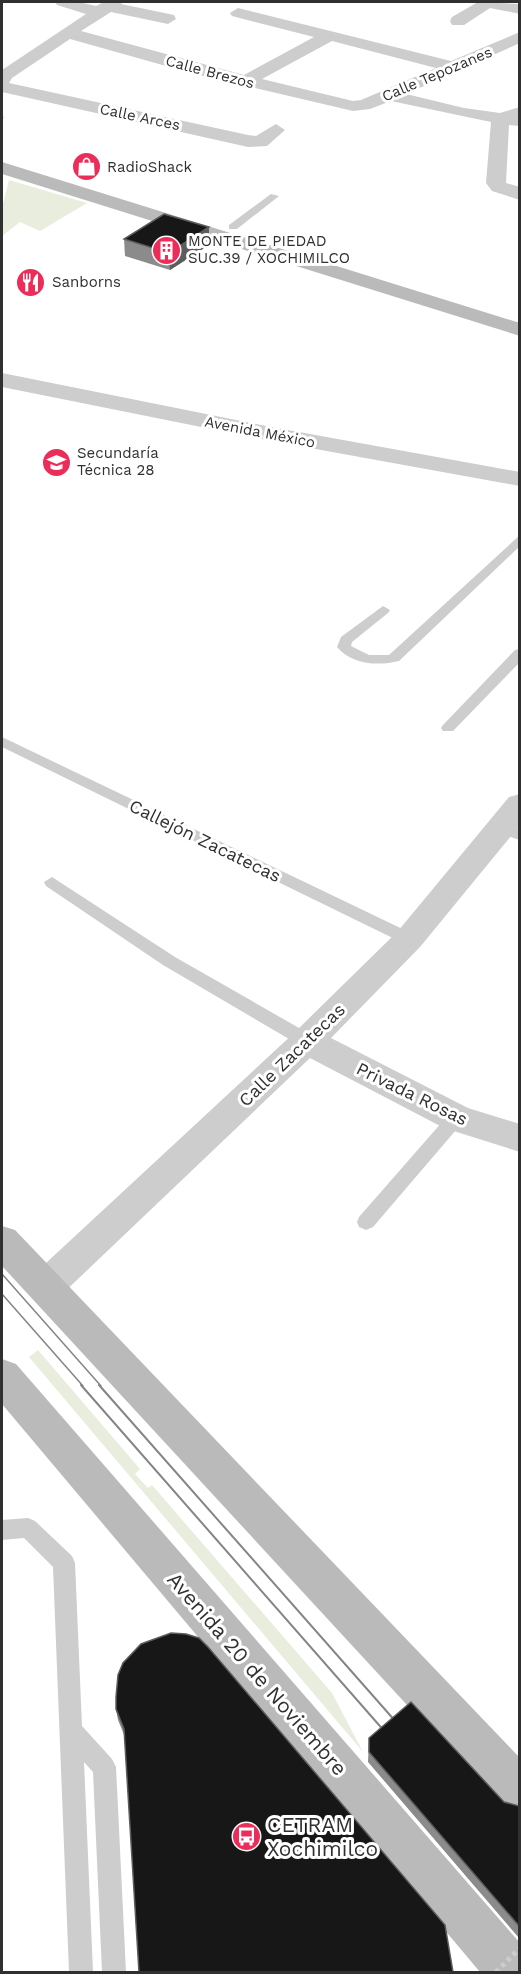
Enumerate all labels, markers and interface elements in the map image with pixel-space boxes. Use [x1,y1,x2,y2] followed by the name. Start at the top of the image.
[379,43,495,105] street label: Calle Tepozanes
[164,52,256,92] street label: Calle Brezos
[98,100,182,134] street label: Calle Arces
[70,151,102,183] shop icon: RadioShack
[107,158,193,176] place label: RadioShack
[188,232,350,267] place label: MONTE DE PIEDAD SUC.39 / XOCHIMILCO
[151,234,183,266] building icon: MONTE DE PIEDAD SUC.39 / XOCHIMILCO
[15,266,47,298] restaurant icon: Sanborns
[52,273,121,291] place label: Sanborns
[203,412,317,452] street label: Avenida México
[77,444,159,479] place label: Secundaría Técnica 28
[40,446,72,478] school or university icon: Secundaría Técnica 28
[126,795,284,886] street label: Callejón Zacatecas
[234,999,349,1111] street label: Calle Zacatecas
[353,1058,471,1130] street label: Privada Rosas
[162,1567,353,1781] street label: Avenida 20 de Noviembre
[267,1812,378,1861] place label: CETRAM Xochimilco
[230,1821,262,1853] bus stop icon: CETRAM Xochimilco

